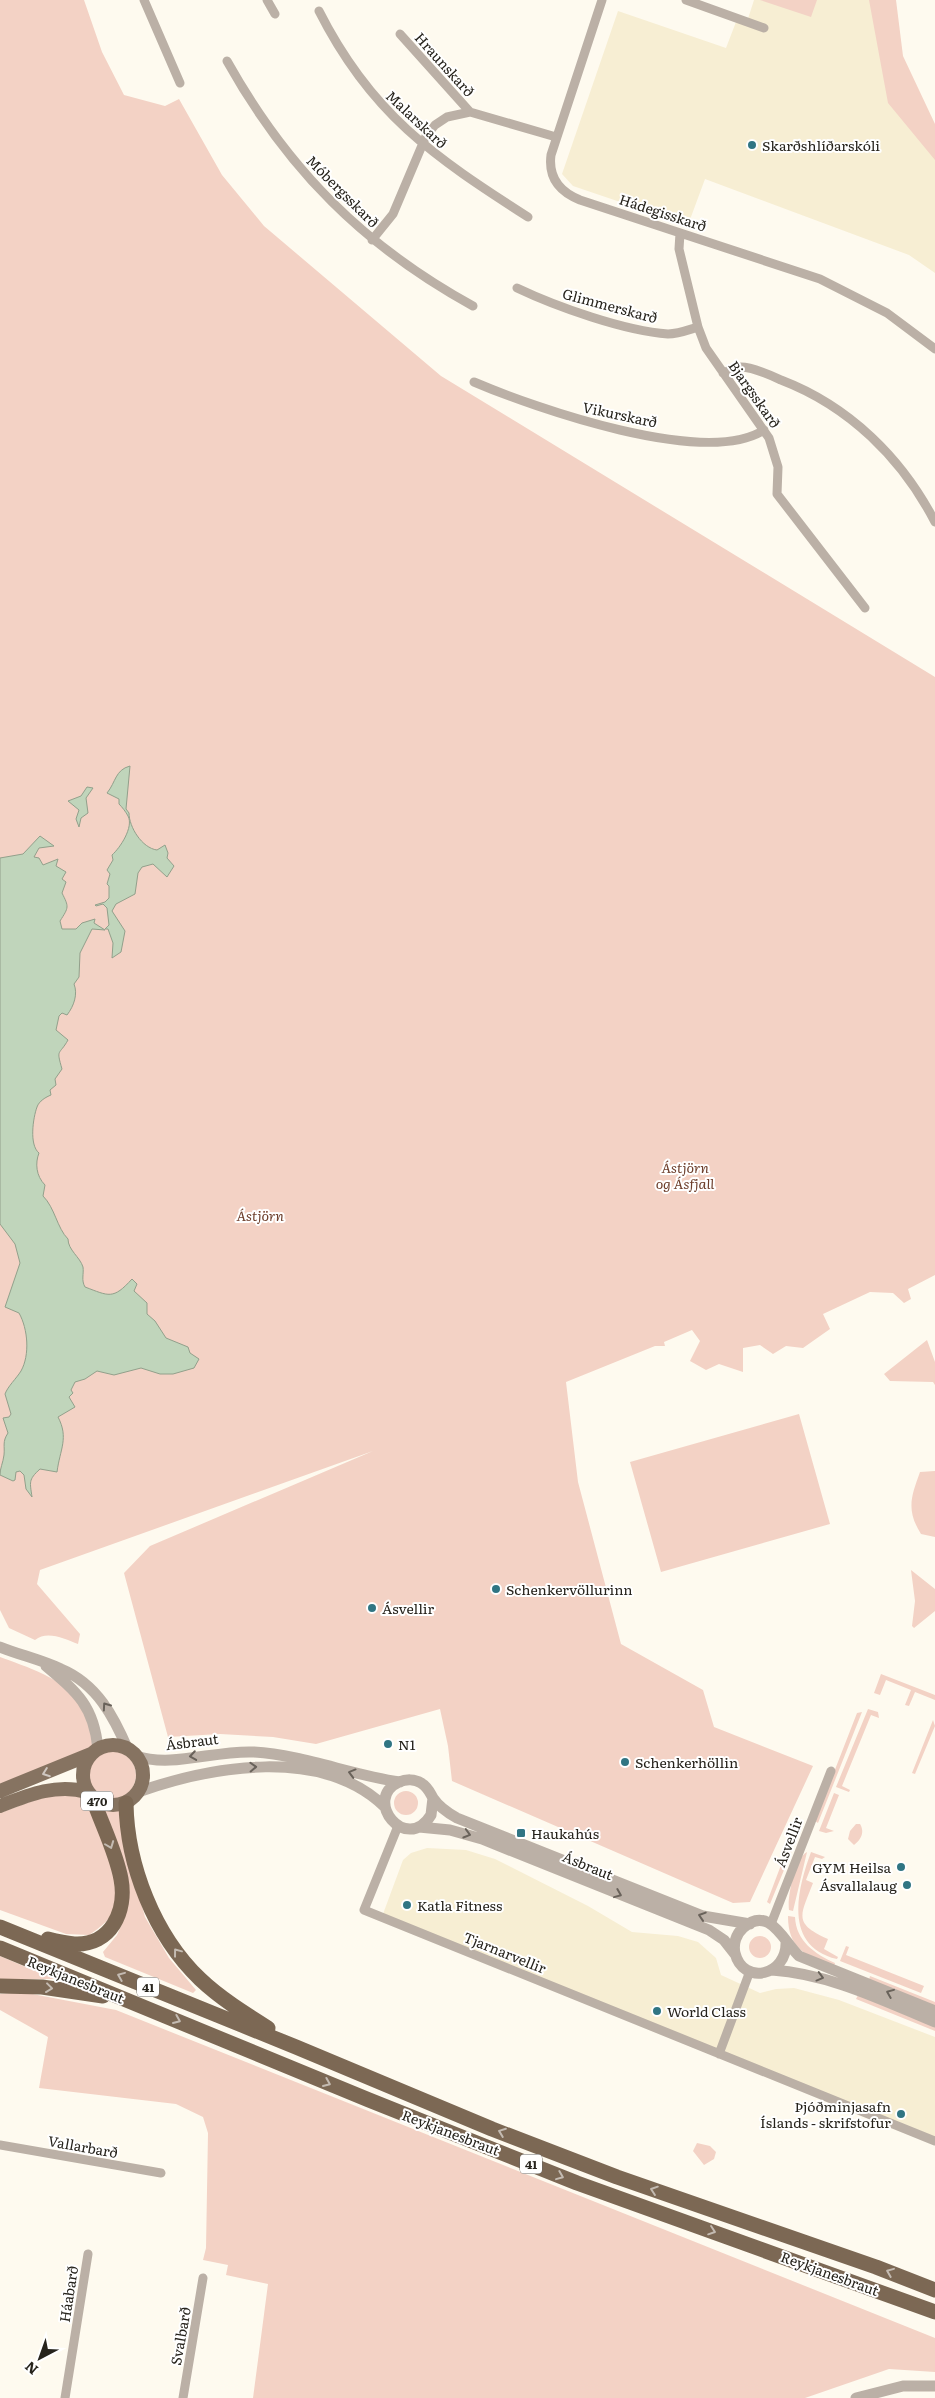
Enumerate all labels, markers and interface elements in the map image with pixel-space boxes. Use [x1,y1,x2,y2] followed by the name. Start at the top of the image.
[411,27,479,101] street label: Hraunskarð
[382,85,452,153] street label: Malarskarð
[762,135,880,155] place label: Skarðshlíðarskóli
[746,139,758,151] marker: Skarðshlíðarskóli
[303,151,383,231] street label: Móbergsskarð
[617,189,709,235] street label: Hádegisskarð
[560,283,660,327] street label: Glimmerskarð
[724,356,786,432] street label: Bjargsskarð
[581,396,659,432] street label: Vikurskarð
[656,1157,714,1193] park label: Ástjörn og Ásfjall
[236,1205,285,1225] park label: Ástjörn
[506,1579,633,1599] place label: Schenkervöllurinn
[490,1583,502,1595] marker: Schenkervöllurinn
[382,1598,435,1618] place label: Ásvellir
[366,1602,378,1614] marker: Ásvellir
[103,1703,112,1712] one-way arrow
[165,1728,220,1754] street label: Ásbraut
[398,1734,416,1754] place label: N1
[382,1738,394,1750] marker: N1
[188,1751,197,1761] one-way arrow
[635,1752,738,1772] place label: Schenkerhöllin
[619,1756,631,1768] marker: Schenkerhöllin
[250,1762,257,1772] one-way arrow
[43,1767,51,1777] one-way arrow
[348,1768,357,1779] one-way arrow
[81,1792,113,1810] road number: 470
[769,1814,807,1870] street label: Ásvellir
[531,1823,599,1843] place label: Haukahús
[515,1827,527,1839] marker: Haukahús
[462,1829,470,1839] one-way arrow
[104,1840,114,1848] one-way arrow
[560,1846,616,1884] street label: Ásbraut
[812,1857,891,1877] place label: GYM Heilsa
[895,1861,907,1873] marker: GYM Heilsa
[819,1875,897,1895] place label: Ásvallalaug
[901,1879,913,1891] marker: Ásvallalaug
[613,1888,622,1898] one-way arrow
[417,1895,502,1915] place label: Katla Fitness
[401,1899,413,1911] marker: Katla Fitness
[698,1911,707,1921] one-way arrow
[461,1926,550,1978] street label: Tjarnarvellir
[174,1948,183,1958] one-way arrow
[24,1950,128,2008] street label: Reykjanesbraut
[117,1972,126,1982] one-way arrow
[816,1972,824,1982] one-way arrow
[137,1978,159,1996] road number: 41
[45,1982,53,1993] one-way arrow
[886,1988,895,1999] one-way arrow
[667,2001,746,2021] place label: World Class
[651,2005,663,2017] marker: World Class
[173,2015,181,2025] one-way arrow
[322,2077,331,2087] one-way arrow
[760,2096,891,2132] place label: Þjóðminjasafn Íslands - skrifstofur
[399,2104,503,2160] street label: Reykjanesbraut
[895,2108,907,2120] marker: Þjóðminjasafn Íslands - skrifstofur
[498,2128,506,2138] one-way arrow
[47,2130,119,2162] street label: Vallarbarð
[520,2154,542,2174] road number: 41
[555,2170,563,2180] one-way arrow
[650,2185,659,2195] one-way arrow
[708,2225,716,2235] one-way arrow
[778,2246,882,2300] street label: Reykjanesbraut
[54,2264,82,2324] street label: Háabarð
[886,2268,895,2278] one-way arrow
[165,2305,195,2367] street label: Svalbarð
[15,2333,65,2383] north arrow
[20,2357,42,2380] text: N

